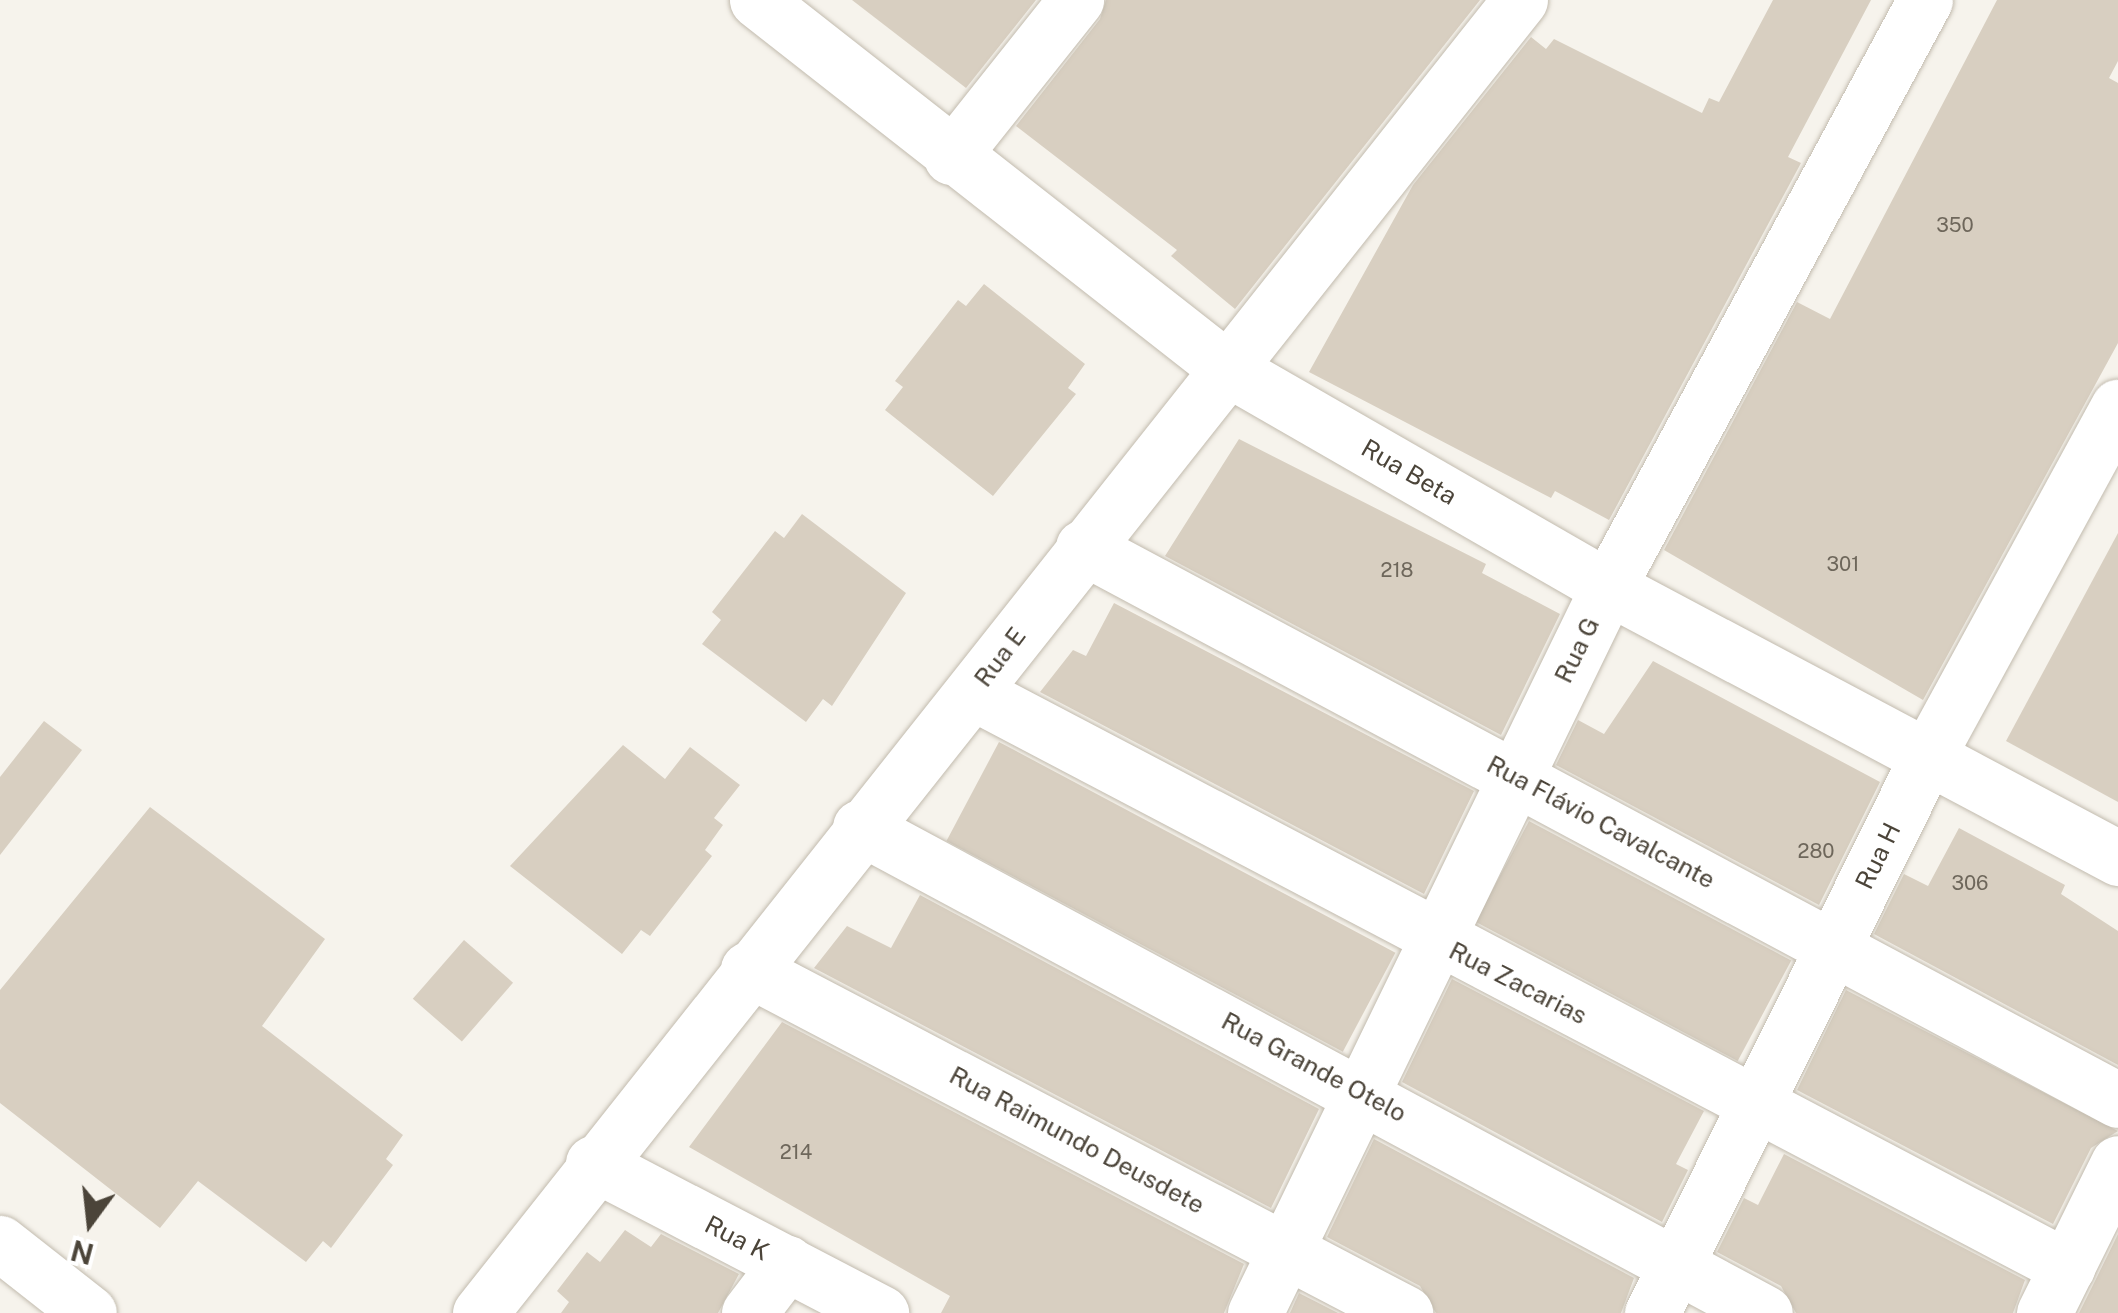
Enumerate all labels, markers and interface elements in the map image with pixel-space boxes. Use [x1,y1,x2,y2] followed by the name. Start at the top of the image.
[1936,213,1974,237] house number: 350
[1356,433,1462,511] street label: Rua Beta
[1827,552,1859,576] house number: 301
[1380,558,1414,582] house number: 218
[1548,612,1606,688] street label: Rua G
[968,621,1032,693] street label: Rua E
[1482,749,1720,895] street label: Rua Flávio Cavalcante
[1849,818,1907,894] street label: Rua H
[1798,839,1834,863] house number: 280
[1951,871,1989,895] house number: 306
[1444,935,1592,1031] street label: Rua Zacarias
[1216,1006,1412,1128] street label: Rua Grande Otelo
[944,1060,1210,1220] street label: Rua Raimundo Deusdete
[780,1140,812,1164] house number: 214
[40,1173,140,1273] north arrow
[700,1209,774,1267] street label: Rua K
[67,1234,97,1271] text: N

